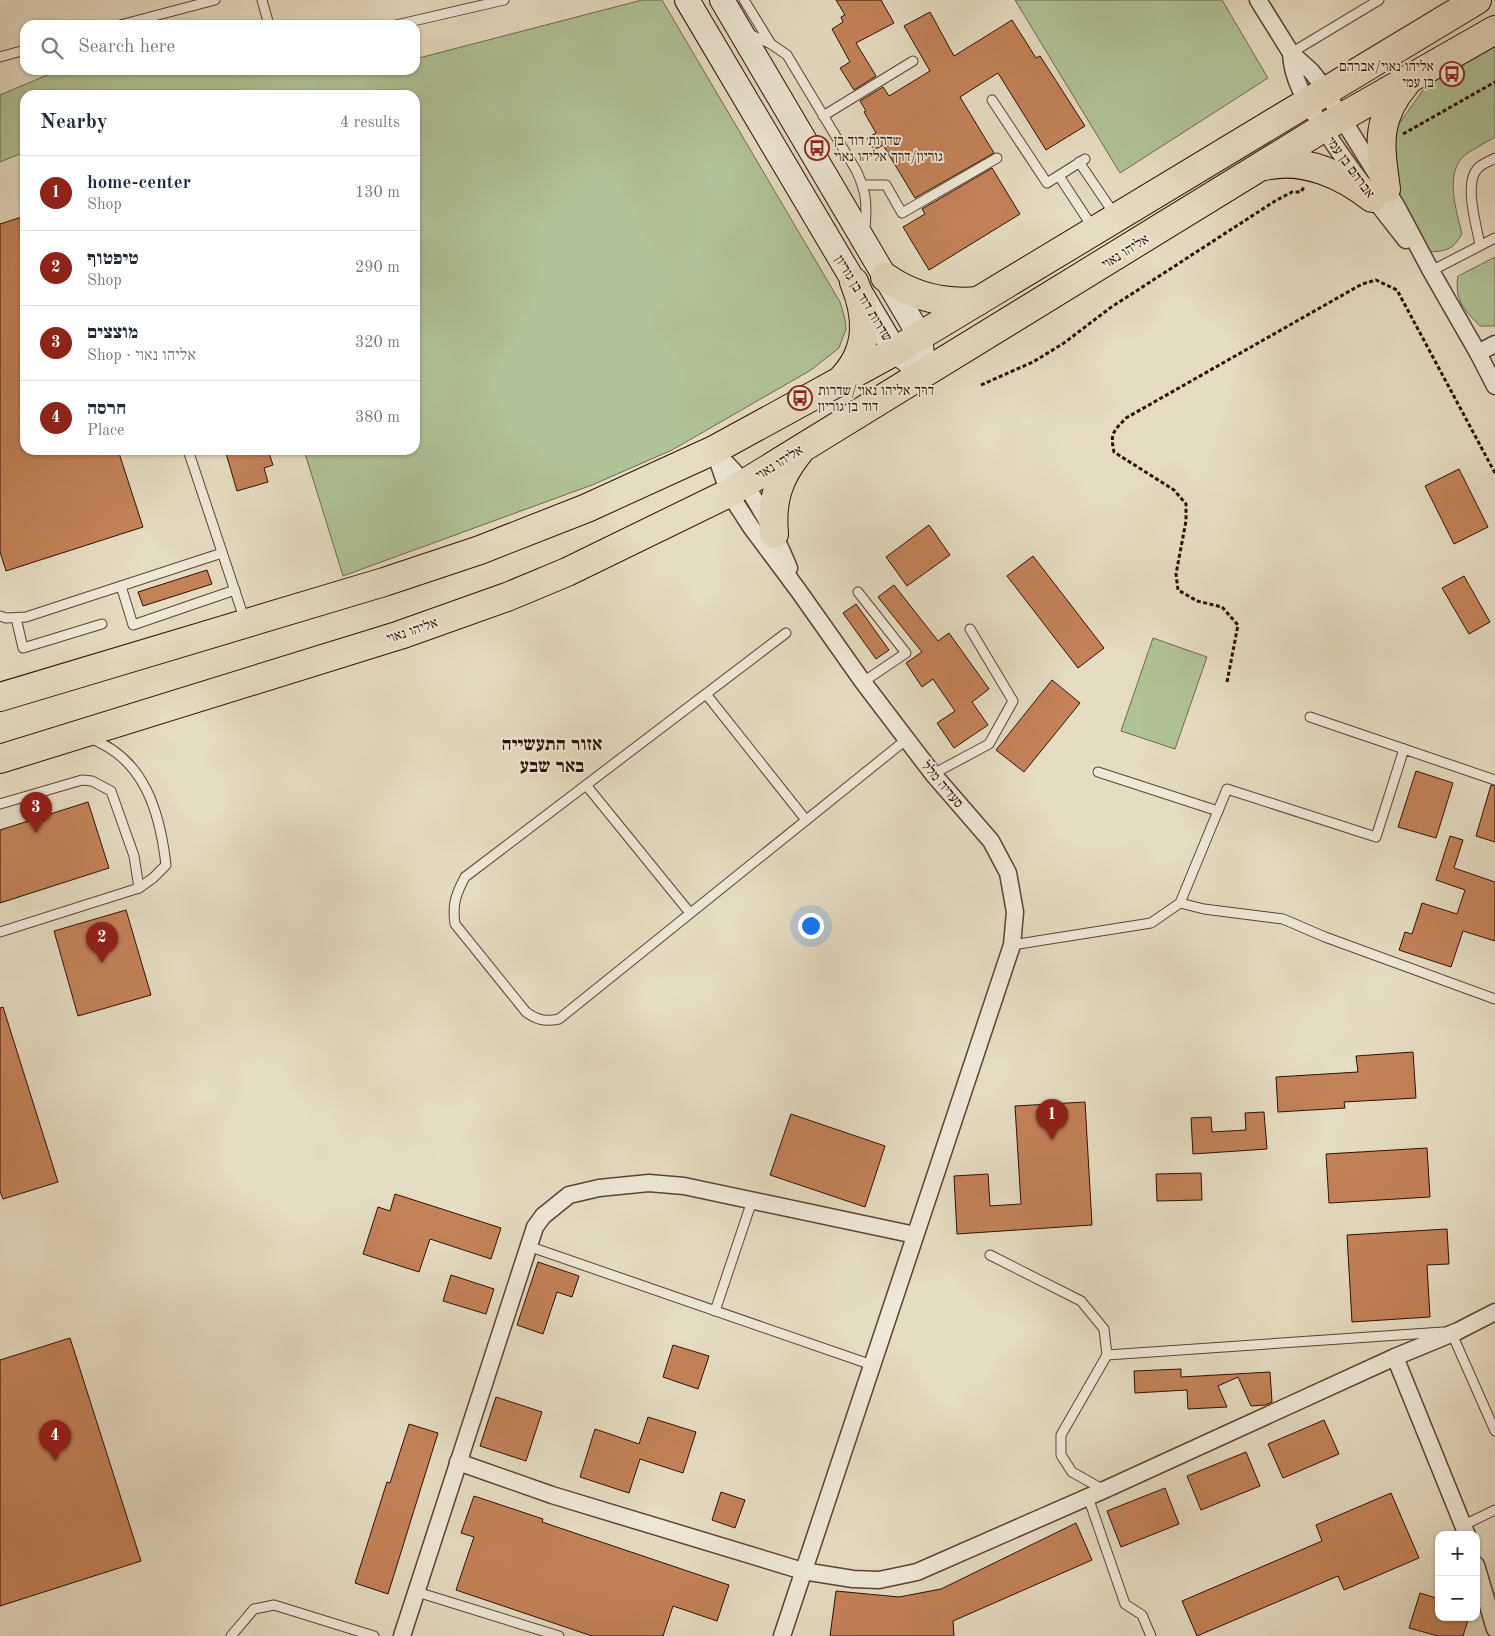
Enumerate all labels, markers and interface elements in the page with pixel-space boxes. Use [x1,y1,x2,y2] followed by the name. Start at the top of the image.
[20,20,420,75] search box
[38,34,66,62] icon: search
[78,38,175,57] text: Search here
[1339,59,1434,90] place label: אליהו נאוי/אברהם בן עמי
[1439,61,1465,87] bus stop icon: אליהו נאוי/אברהם בן עמי
[40,112,108,133] text: Nearby
[340,115,400,131] text: 4 results
[834,134,943,164] place label: שדרות דוד בן גוריון/דרך אליהו נאוי
[804,135,830,161] bus stop icon: שדרות דוד בן גוריון/דרך אליהו נאוי
[1323,135,1377,201] street label: אברהם בן עמי
[87,174,191,193] text: home-center
[51,185,61,201] text: 1
[355,185,400,201] text: 130 m
[87,197,122,213] text: Shop
[1099,231,1152,272] street label: אליהו נאוי
[87,250,139,269] text: טיפטוף
[832,253,894,344] street label: שדרות דוד בן גוריון
[51,260,61,276] text: 2
[355,260,400,276] text: 290 m
[87,273,122,289] text: Shop
[87,324,138,343] text: מוצצים
[51,335,61,351] text: 3
[355,335,400,351] text: 320 m
[87,348,196,364] text: Shop · אליהו נאוי
[818,383,934,414] place label: דרך אליהו נאוי/שדרות דוד בן גוריון
[787,385,813,411] bus stop icon: דרך אליהו נאוי/שדרות דוד בן גוריון
[87,400,126,419] text: חרסה
[51,410,61,426] text: 4
[355,410,400,426] text: 380 m
[87,423,124,439] text: Place
[753,442,806,483] street label: אליהו נאוי
[385,615,440,646] street label: אליהו נאוי
[502,736,602,777] district label: אזור התעשייה באר שבע
[919,758,966,811] street label: סעדיה מלל
[20,792,52,833] pin: 3
[798,913,824,939] your location
[86,922,118,963] pin: 2
[1036,1099,1068,1140] pin: 1
[39,1420,71,1461] pin: 4
[1435,1531,1480,1621] map controls
[1435,1531,1480,1576] button: +
[1435,1576,1480,1621] button: −

